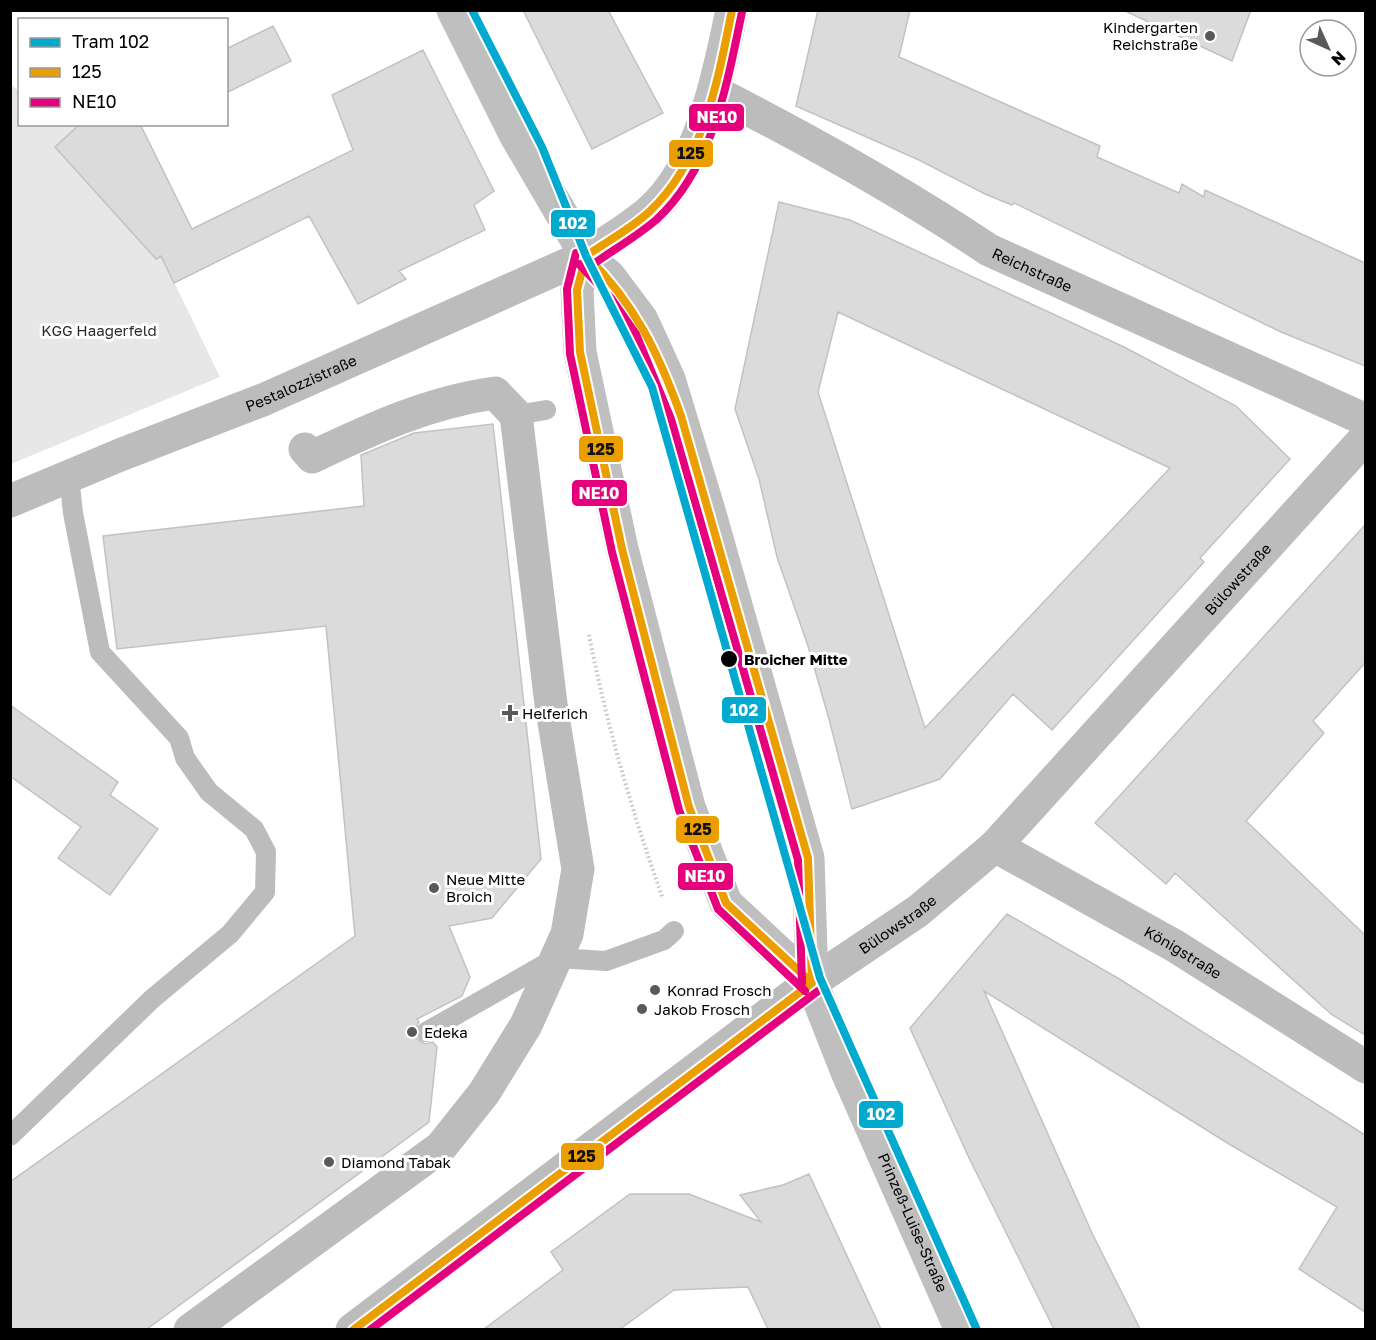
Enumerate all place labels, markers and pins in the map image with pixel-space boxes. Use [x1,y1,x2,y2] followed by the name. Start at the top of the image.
[1103,18,1198,53] place label: Kindergarten Reichstraße
[1203,29,1217,43] marker: Kindergarten Reichstraße
[719,649,739,669] marker: Broicher Mitte
[744,650,848,668] place label: Broicher Mitte
[522,704,588,722] place label: Helferich
[503,706,517,720] marker: Helferich
[446,870,525,905] place label: Neue Mitte Broich
[427,881,441,895] marker: Neue Mitte Broich
[667,981,771,999] place label: Konrad Frosch
[648,983,662,997] marker: Konrad Frosch
[654,1000,750,1018] place label: Jakob Frosch
[635,1002,649,1016] marker: Jakob Frosch
[424,1023,468,1041] place label: Edeka
[405,1025,419,1039] marker: Edeka
[341,1153,452,1171] place label: Diamond Tabak
[322,1155,336,1169] marker: Diamond Tabak

